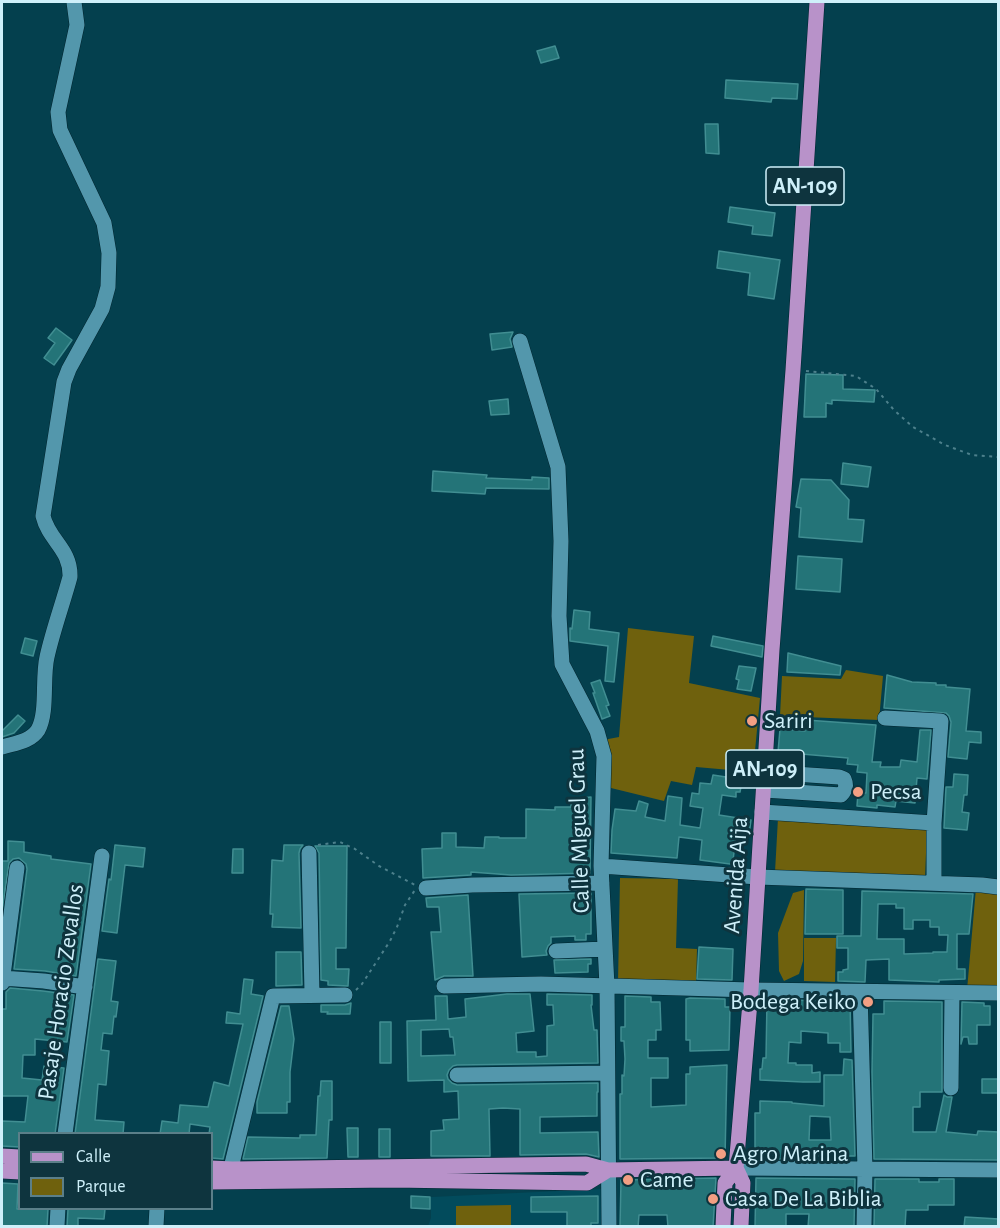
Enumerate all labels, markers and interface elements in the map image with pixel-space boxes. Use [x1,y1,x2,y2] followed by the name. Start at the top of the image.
[766,167,844,205] road number: AN-109
[764,707,813,735] place label: Sariri
[745,714,759,728] marker: Sariri
[562,748,596,914] street label: Calle MIguel Grau
[726,750,804,788] road number: AN-109
[870,778,922,806] place label: Pecsa
[851,785,865,799] marker: Pecsa
[718,816,754,934] street label: Avenida Aija
[32,882,90,1102] street label: Pasaje Horacio Zevallos
[730,988,856,1016] place label: Bodega Keiko
[861,995,875,1009] marker: Bodega Keiko
[18,1132,213,1210] legend
[733,1140,849,1168] place label: Agro Marina
[714,1147,728,1161] marker: Agro Marina
[76,1148,111,1166] text: Calle
[640,1166,694,1194] place label: Came
[621,1173,635,1187] marker: Came
[76,1178,125,1196] text: Parque
[725,1185,882,1213] place label: Casa De La Biblia
[706,1192,720,1206] marker: Casa De La Biblia

